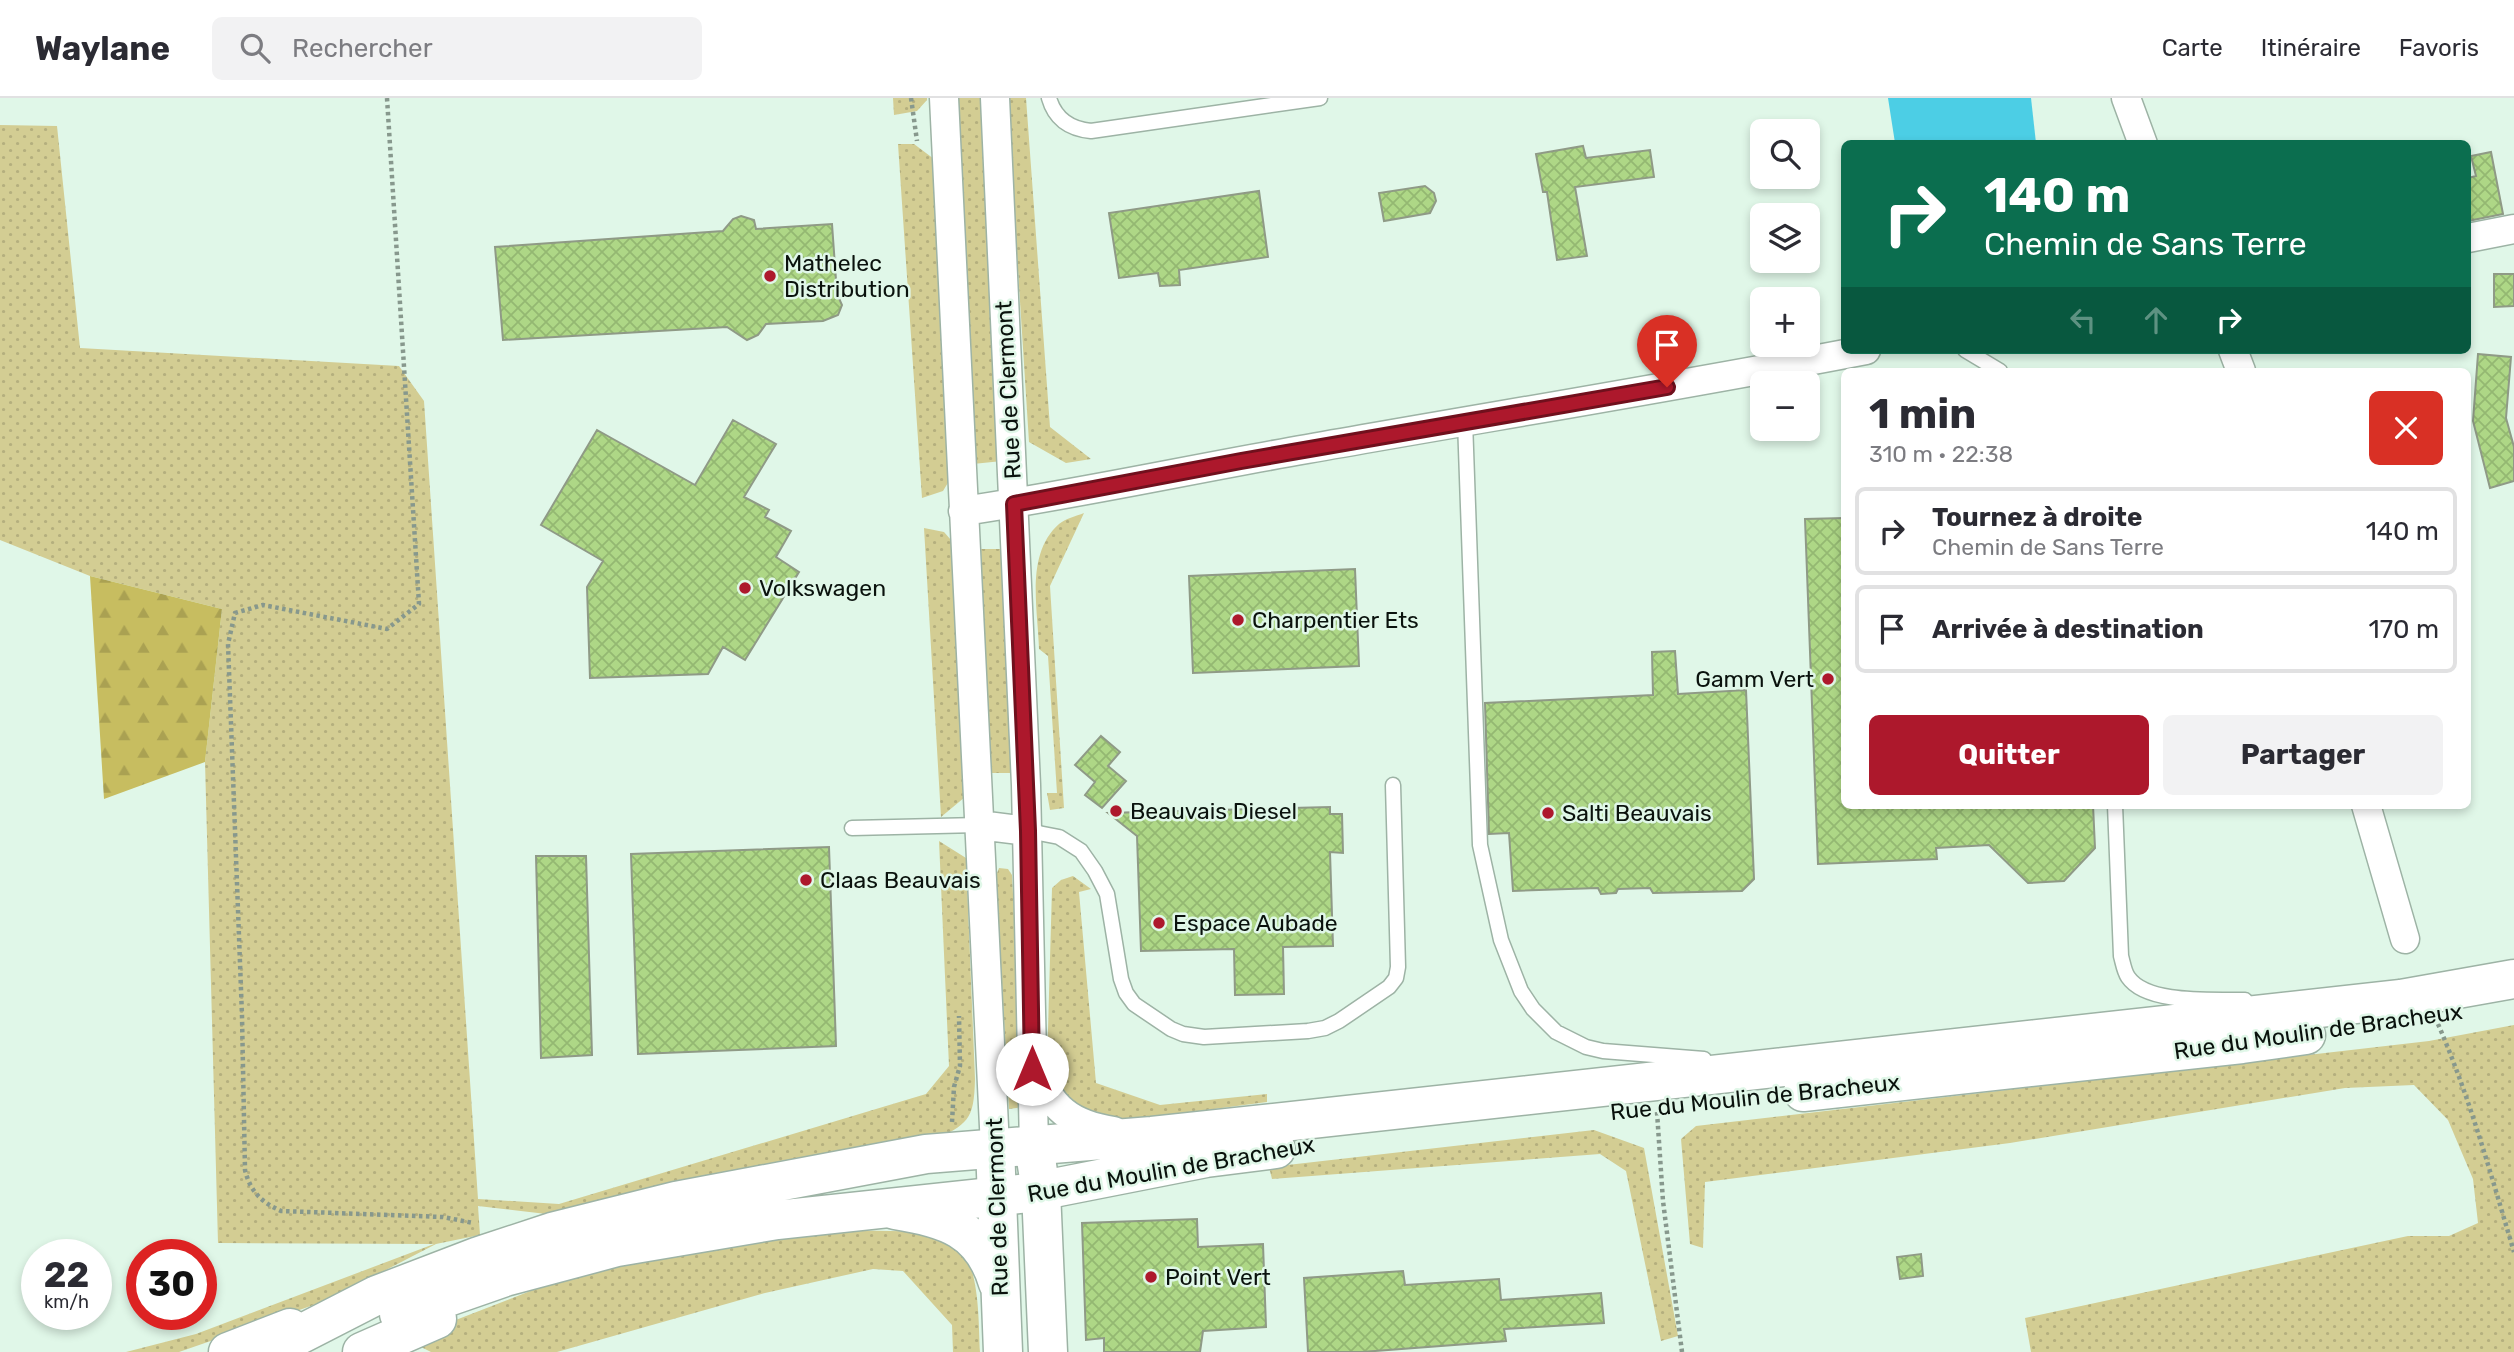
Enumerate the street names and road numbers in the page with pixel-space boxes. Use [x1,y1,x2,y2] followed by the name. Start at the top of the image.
[989,300,1027,480] street label: Rue de Clermont
[2172,997,2464,1065] street label: Rue du Moulin de Bracheux
[1609,1068,1901,1126] street label: Rue du Moulin de Bracheux
[980,1117,1014,1297] street label: Rue de Clermont
[1025,1130,1317,1208] street label: Rue du Moulin de Bracheux

